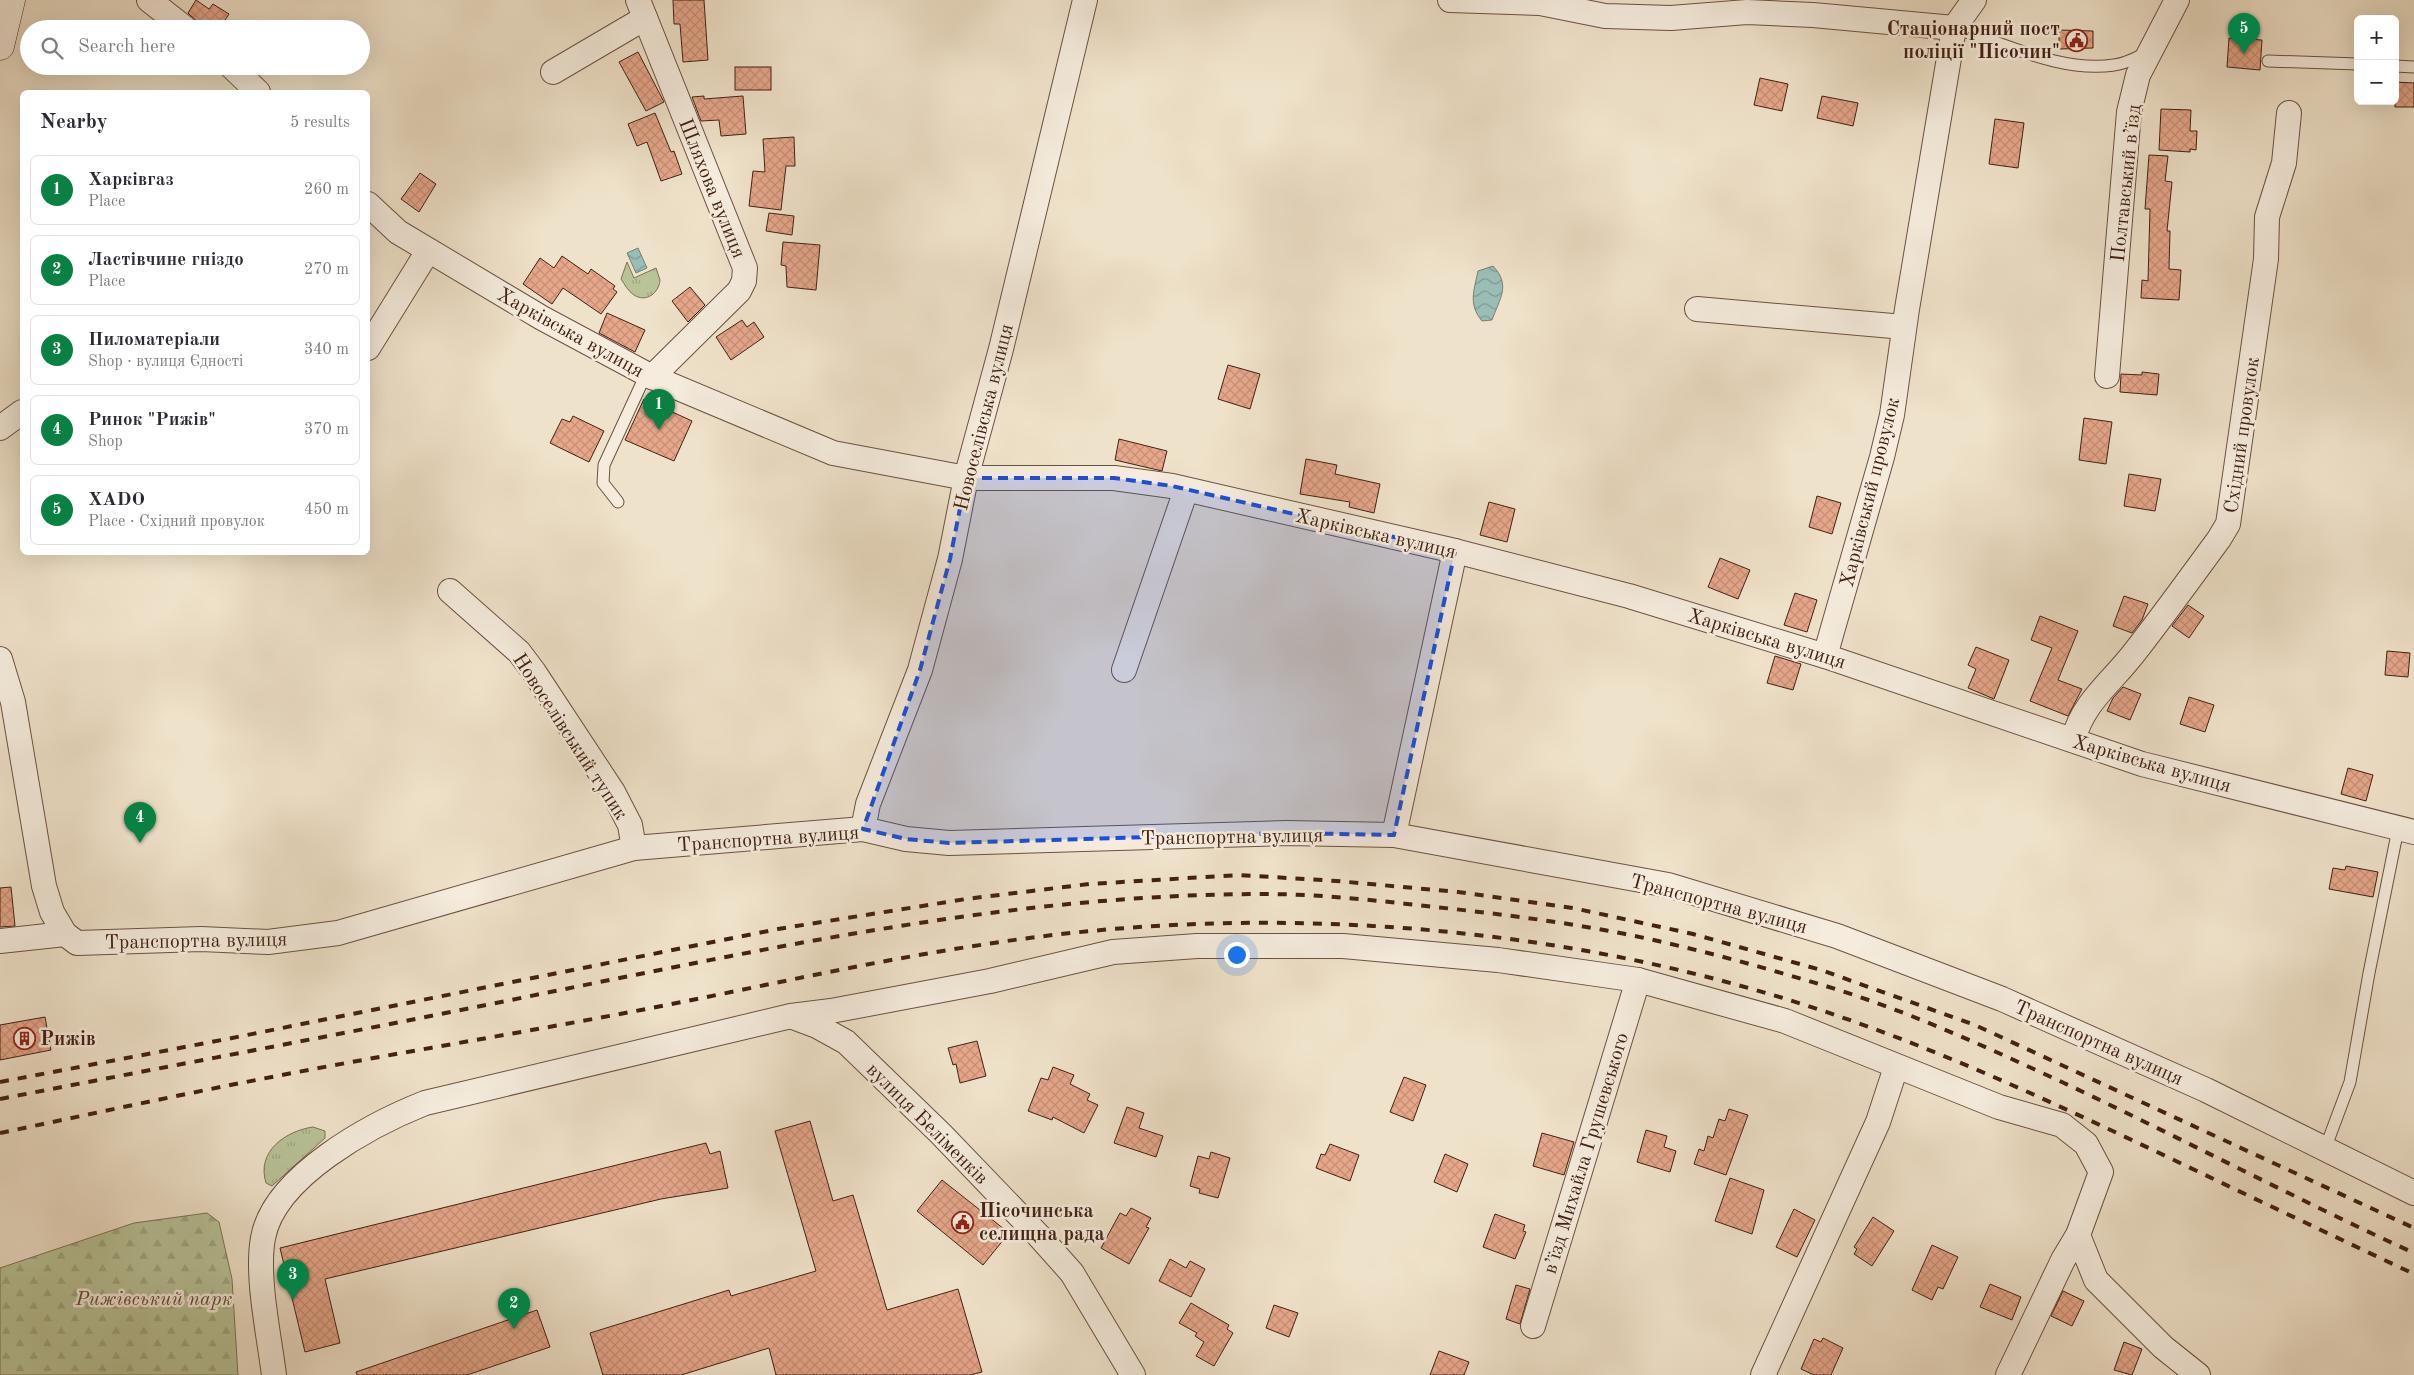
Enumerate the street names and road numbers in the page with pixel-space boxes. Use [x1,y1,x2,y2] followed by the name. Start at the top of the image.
[2109,103,2145,263] street label: Полтавський в’їзд
[674,116,748,261] street label: Шляхова вулиця
[493,285,647,382] street label: Харківська вулиця
[952,322,1018,513] street label: Новоселівська вулиця
[2222,356,2264,515] street label: Східний провулок
[1838,396,1904,589] street label: Харківський провулок
[1293,507,1458,563] street label: Харківська вулиця
[1685,606,1848,673] street label: Харківська вулиця
[508,650,631,824] street label: Новоселівський тупик
[2070,733,2233,797] street label: Харківська вулиця
[676,824,860,856] street label: Транспортна вулиця
[1141,826,1324,850] street label: Транспортна вулиця
[1628,872,1809,938] street label: Транспортна вулиця
[105,930,288,954] street label: Транспортна вулиця
[2011,998,2186,1090] street label: Транспортна вулиця
[1541,1031,1633,1277] street label: в’їзд Михайла Грушевського
[862,1060,991,1189] street label: вулиця Беліменків

